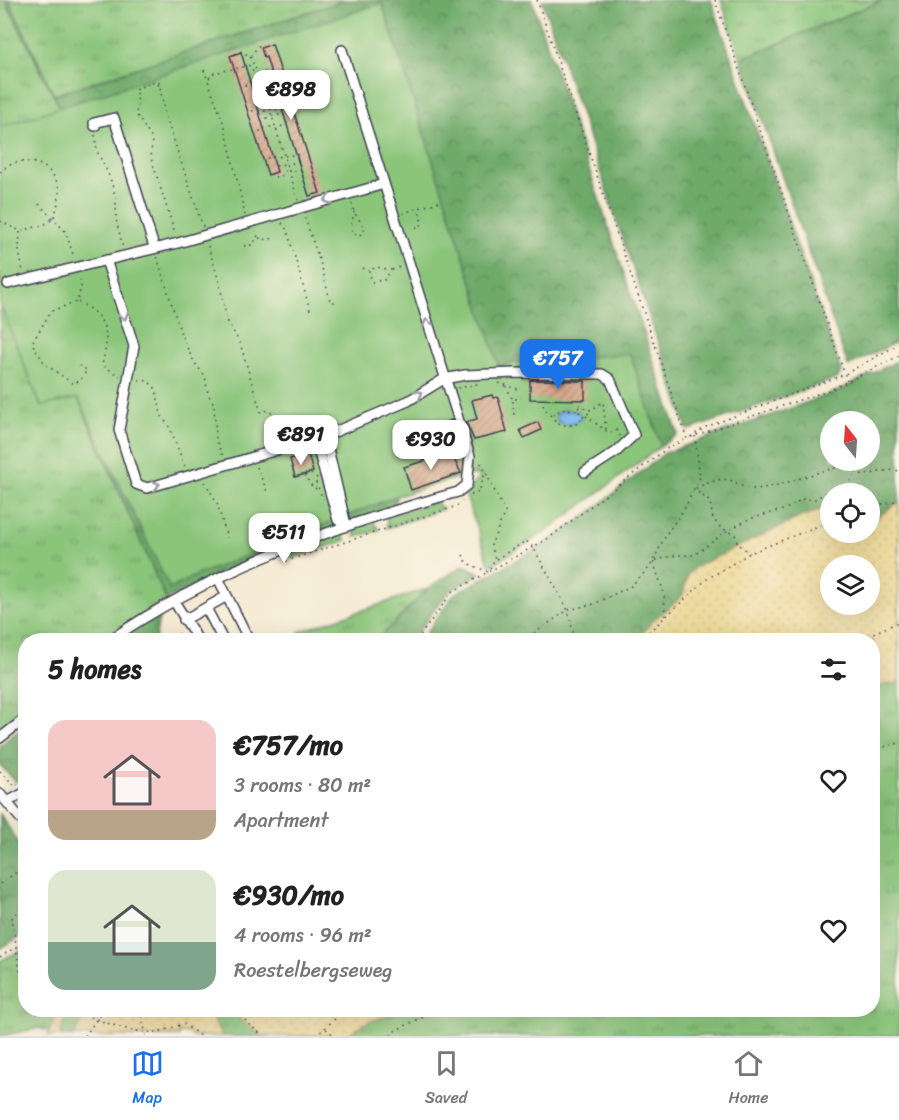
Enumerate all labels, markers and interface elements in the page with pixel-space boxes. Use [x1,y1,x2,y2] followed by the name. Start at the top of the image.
[255,70,327,121] pin: €898
[266,72,316,107] text: €898
[323,193,334,205] one-way arrow
[117,310,129,321] one-way arrow
[422,318,434,329] one-way arrow
[522,339,594,390] pin: €757
[534,341,582,376] text: €757
[413,390,423,402] one-way arrow
[820,411,880,471] north arrow
[820,411,880,615] map controls
[265,415,337,466] pin: €891
[278,417,324,452] text: €891
[395,420,467,471] pin: €930
[406,422,456,457] text: €930
[150,480,161,492] one-way arrow
[820,483,880,543] button: locate
[248,513,320,564] pin: €511
[263,515,305,550] text: €511
[820,555,880,615] button: layers
[48,646,141,692] text: 5 homes
[817,653,850,686] icon: filters
[234,722,343,768] text: €757/mo
[96,744,168,816] icon: home
[817,764,850,797] icon: heart
[234,768,371,803] text: 3 rooms · 80 m²
[234,803,328,838] text: Apartment
[234,872,344,918] text: €930/mo
[96,894,168,966] icon: home
[817,914,850,947] icon: heart
[234,918,372,953] text: 4 rooms · 96 m²
[234,953,392,988] text: Roestelbergseweg
[131,1047,164,1112] tab: Map
[425,1047,467,1112] tab: Saved
[728,1047,768,1112] tab: Home

